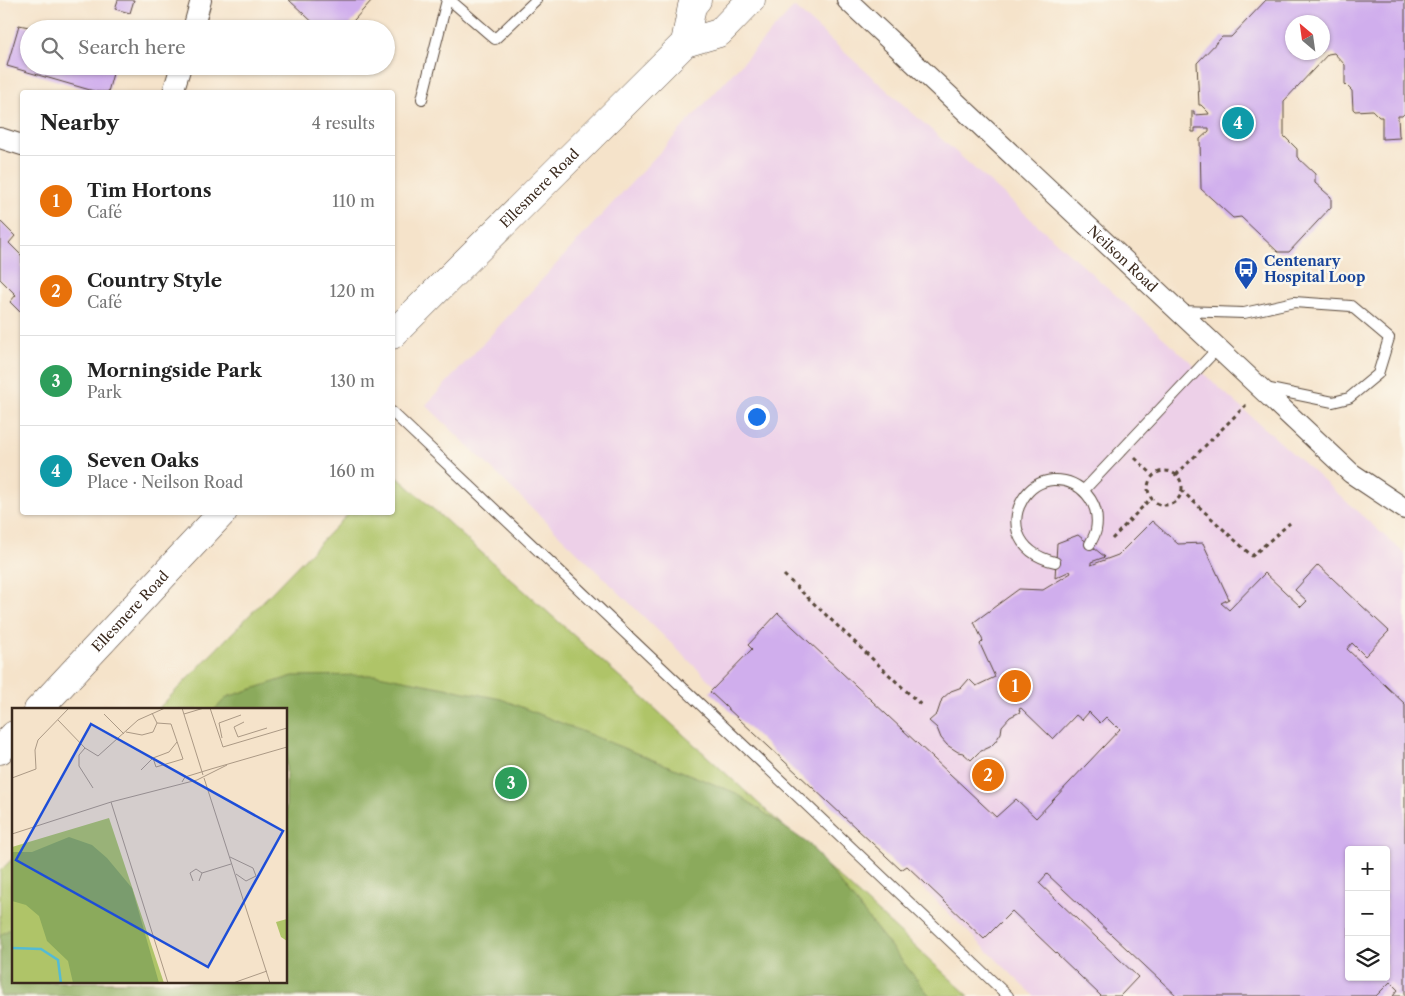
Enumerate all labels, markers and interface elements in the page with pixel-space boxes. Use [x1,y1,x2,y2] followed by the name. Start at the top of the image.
[1285,15,1330,60] north arrow
[20,20,395,75] search box
[38,34,66,62] icon: search
[78,36,186,59] text: Search here
[1222,104,1254,142] pin: 4
[40,110,119,135] text: Nearby
[312,113,375,133] text: 4 results
[496,144,583,232] street label: Ellesmere Road
[87,179,212,202] text: Tim Hortons
[52,191,60,211] text: 1
[332,191,375,211] text: 110 m
[87,202,122,222] text: Café
[1084,222,1162,296] street label: Neilson Road
[1264,252,1365,286] place label: Centenary Hospital Loop
[1233,256,1259,290] bus stop icon: Centenary Hospital Loop
[87,269,222,292] text: Country Style
[51,281,61,301] text: 2
[330,281,375,301] text: 120 m
[87,292,122,312] text: Café
[87,359,262,382] text: Morningside Park
[51,371,61,391] text: 3
[330,371,375,391] text: 130 m
[87,382,122,402] text: Park
[744,404,770,430] your location
[87,449,199,472] text: Seven Oaks
[51,461,61,481] text: 4
[330,461,375,481] text: 160 m
[87,472,243,492] text: Place · Neilson Road
[88,567,173,656] street label: Ellesmere Road
[999,667,1031,705] pin: 1
[12,708,288,984] inset map
[972,756,1004,794] pin: 2
[495,764,527,802] pin: 3
[1345,846,1390,981] map controls
[1345,846,1390,891] button: +
[1345,891,1390,936] button: −
[1345,936,1390,981] button: layers

